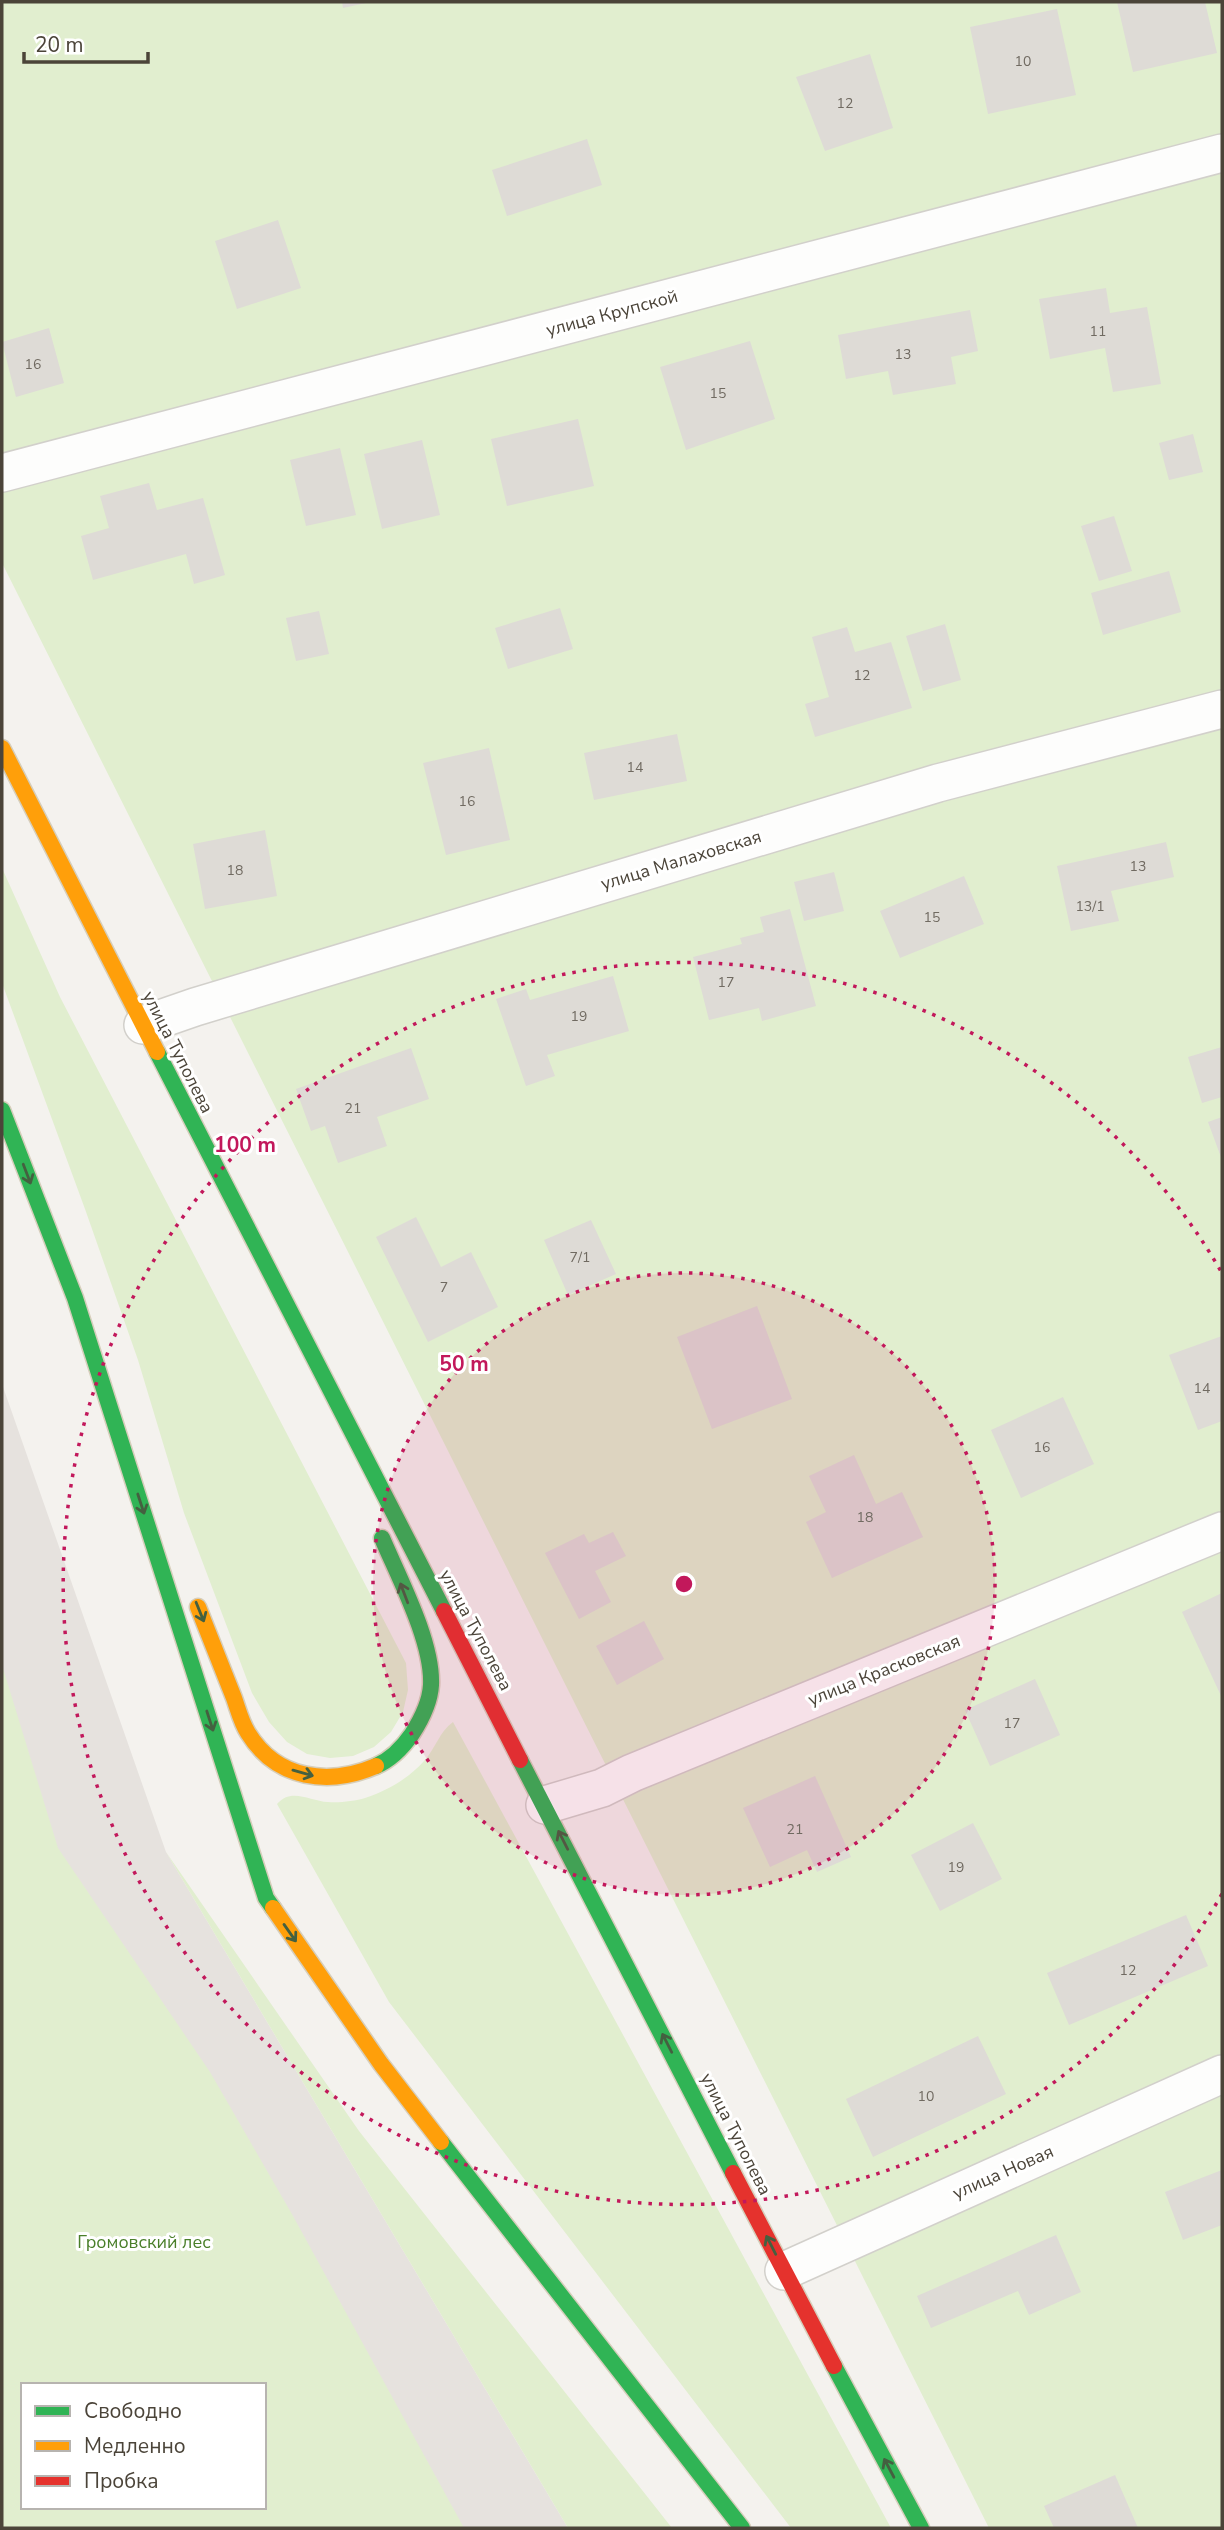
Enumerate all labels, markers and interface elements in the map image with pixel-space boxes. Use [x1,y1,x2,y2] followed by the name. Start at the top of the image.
[24,21,149,65] scale bar
[35,31,84,59] text: 20 m
[1015,52,1031,71] house number: 10
[837,94,853,113] house number: 12
[543,284,681,342] street label: улица Крупской
[1090,322,1106,341] house number: 11
[895,345,911,364] house number: 13
[25,355,41,374] house number: 16
[710,384,726,403] house number: 15
[854,666,870,685] house number: 12
[627,758,643,777] house number: 14
[459,792,475,811] house number: 16
[598,824,764,896] street label: улица Малаховская
[1130,857,1146,876] house number: 13
[227,861,243,880] house number: 18
[1075,897,1105,916] house number: 13/1
[924,908,940,927] house number: 15
[718,973,734,992] house number: 17
[137,987,219,1117] street label: улица Туполева
[571,1007,587,1026] house number: 19
[345,1099,361,1118] house number: 21
[214,1131,276,1159] text: 100 m
[21,1162,34,1184] one-way arrow
[570,1248,590,1267] house number: 7/1
[440,1278,448,1297] house number: 7
[439,1350,489,1378] text: 50 m
[1194,1379,1210,1398] house number: 14
[1034,1438,1050,1457] house number: 16
[136,1493,148,1515] one-way arrow
[857,1508,873,1527] house number: 18
[434,1565,518,1695] street label: улица Туполева
[672,1572,696,1596] centre of rings
[396,1583,409,1605] one-way arrow
[194,1601,207,1622] one-way arrow
[804,1629,964,1711] street label: улица Красковская
[204,1710,217,1732] one-way arrow
[1004,1714,1020,1733] house number: 17
[292,1768,314,1781] one-way arrow
[787,1820,803,1839] house number: 21
[556,1831,570,1851] one-way arrow
[948,1858,964,1877] house number: 19
[283,1922,297,1942] one-way arrow
[1120,1961,1136,1980] house number: 12
[660,2033,674,2054] one-way arrow
[695,2069,777,2199] street label: улица Туполева
[918,2087,934,2106] house number: 10
[949,2139,1057,2205] street label: улица Новая
[77,2230,211,2254] park label: Громовский лес
[764,2235,778,2256] one-way arrow
[21,2383,266,2509] legend
[84,2397,182,2425] text: Свободно
[84,2432,186,2460] text: Медленно
[882,2458,895,2479] one-way arrow
[84,2467,158,2495] text: Пробка

